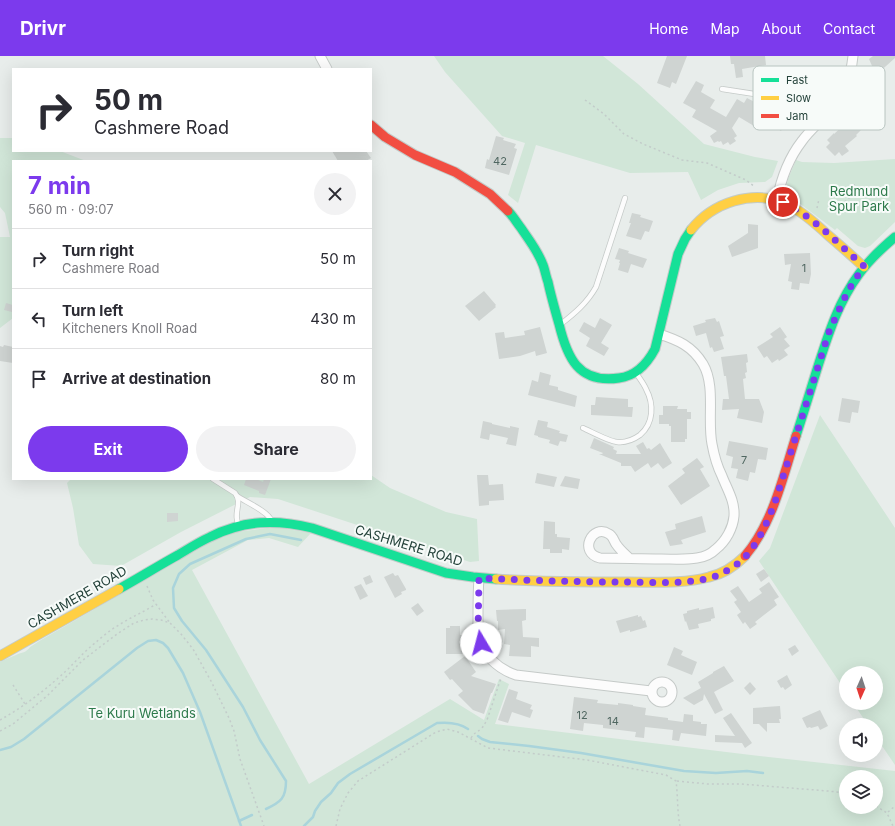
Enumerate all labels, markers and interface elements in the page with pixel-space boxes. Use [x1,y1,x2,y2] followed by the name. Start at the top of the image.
[20,17,66,40] text: Drivr
[649,20,688,37] text: Home
[710,20,740,37] text: Map
[762,20,801,37] text: About
[823,20,875,37] text: Contact
[753,66,885,130] legend
[786,73,808,87] text: Fast
[94,83,163,117] text: 50 m
[28,84,80,136] icon: right
[786,91,811,105] text: Slow
[786,109,808,123] text: Jam
[94,117,229,138] text: Cashmere Road
[493,154,507,168] house number: 42
[28,171,91,200] text: 7 min
[314,173,356,215] button: close
[829,183,889,214] park label: Redmund Spur Park
[766,185,800,219] pin
[772,191,794,213] icon: arrive
[28,201,114,217] text: 560 m · 09:07
[62,241,134,260] text: Turn right
[28,248,50,270] icon: right
[320,249,356,268] text: 50 m
[62,260,160,276] text: Cashmere Road
[802,261,806,275] house number: 1
[62,301,123,320] text: Turn left
[28,308,50,330] icon: left
[310,309,356,328] text: 430 m
[62,320,197,336] text: Kitcheners Knoll Road
[28,368,50,390] icon: arrive
[62,369,211,388] text: Arrive at destination
[320,369,356,388] text: 80 m
[28,426,188,472] button: Exit
[196,426,356,472] button: Share
[741,453,747,467] house number: 7
[353,521,465,569] street label: CASHMERE ROAD
[25,562,129,632] street label: CASHMERE ROAD
[460,622,502,664] position arrow
[839,666,883,710] north arrow
[839,666,883,814] map controls
[88,705,196,721] park label: Te Kuru Wetlands
[576,708,588,722] house number: 12
[607,714,619,728] house number: 14
[839,718,883,762] button: sound
[839,770,883,814] button: layers

